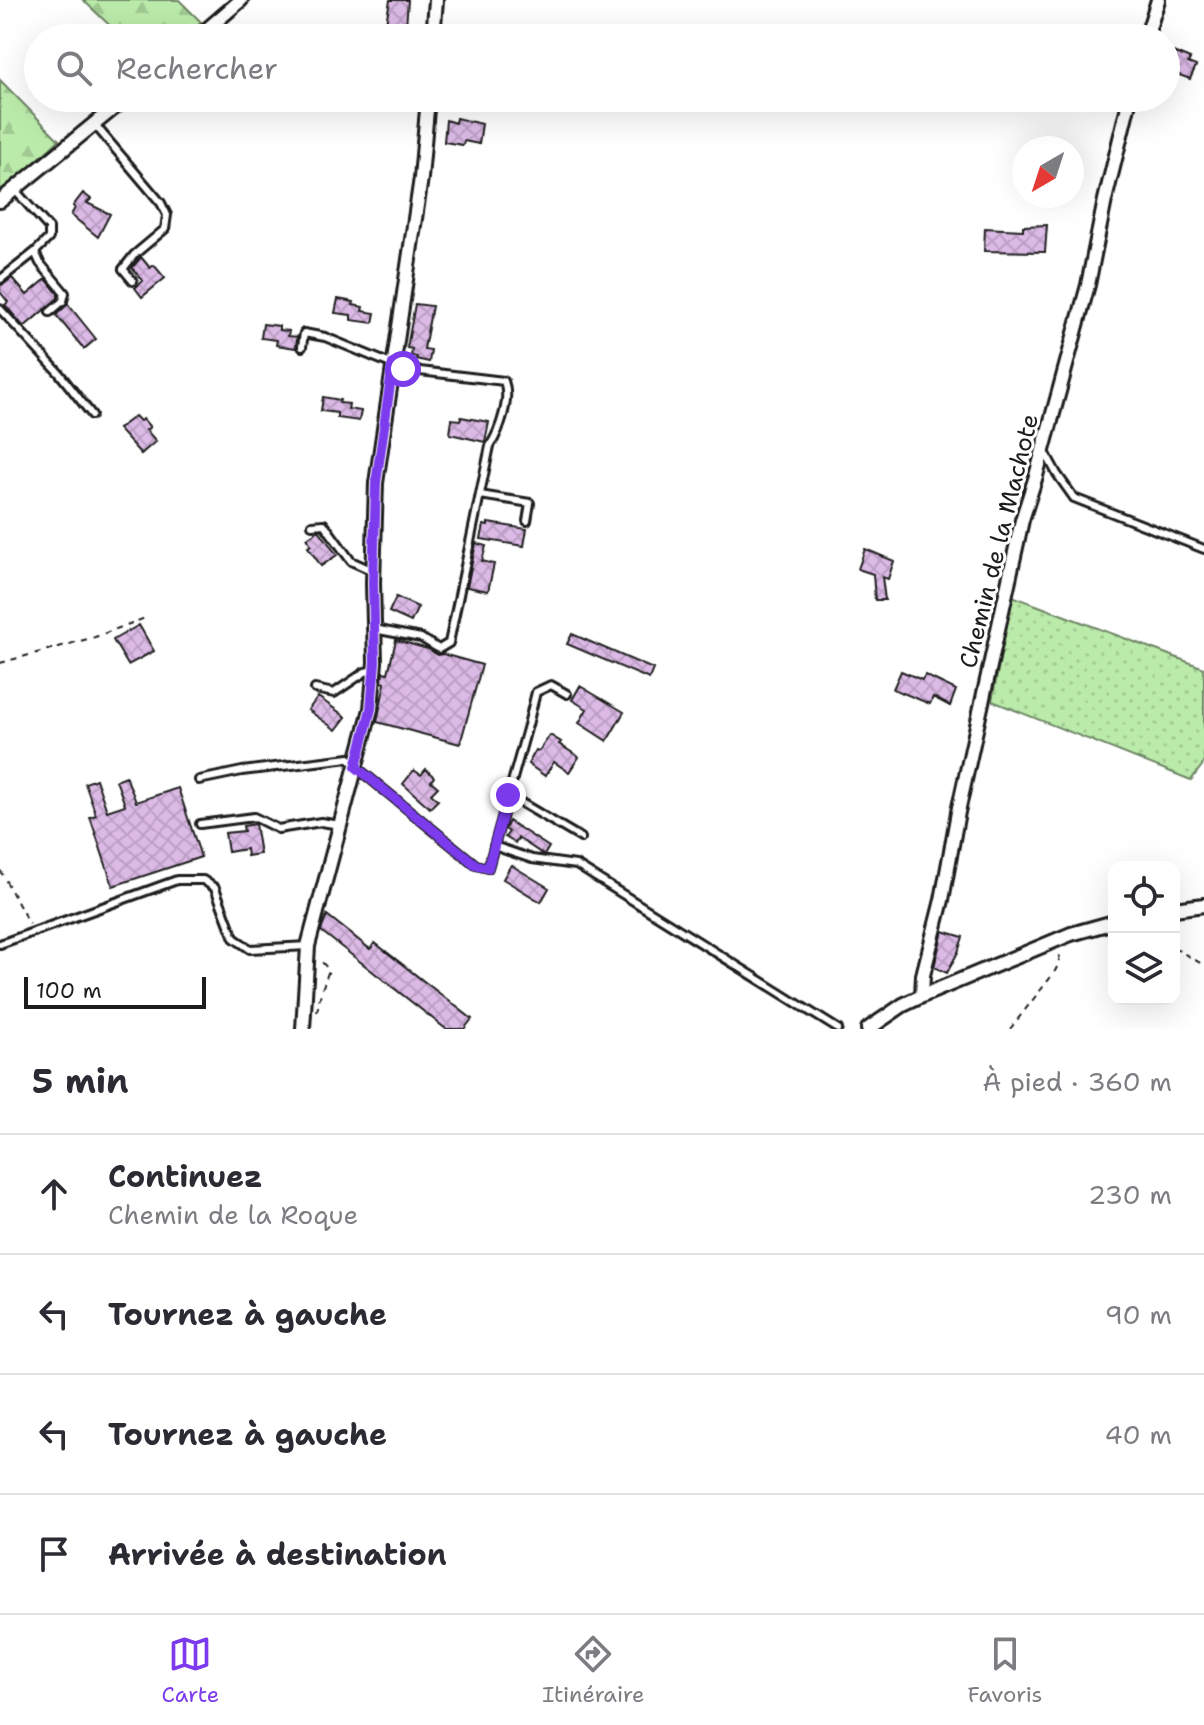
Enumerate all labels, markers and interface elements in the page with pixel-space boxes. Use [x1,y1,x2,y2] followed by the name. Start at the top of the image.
[24,24,1180,112] search box
[52,46,96,90] icon: search
[116,48,278,89] text: Rechercher
[1012,136,1084,208] north arrow
[385,351,421,387] route start
[952,411,1046,671] street label: Chemin de la Machote
[490,777,526,813] route end
[1108,861,1180,1005] map controls
[1108,861,1180,933] button: locate
[1108,933,1180,1005] button: layers
[24,973,206,1009] scale bar
[36,976,102,1005] text: 100 m
[32,1058,129,1104] text: 5 min
[982,1064,1172,1099] text: À pied · 360 m
[108,1156,263,1197] text: Continuez
[32,1172,76,1216] icon: ahead
[1088,1177,1172,1212] text: 230 m
[108,1197,358,1232] text: Chemin de la Roque
[32,1292,76,1336] icon: left
[108,1294,387,1335] text: Tournez à gauche
[1105,1297,1172,1332] text: 90 m
[32,1412,76,1456] icon: left
[108,1414,387,1455] text: Tournez à gauche
[1105,1417,1172,1452] text: 40 m
[32,1532,76,1576] icon: arrive
[108,1534,447,1575] text: Arrivée à destination
[161,1632,219,1709] tab: Carte
[542,1632,644,1709] tab: Itinéraire
[967,1632,1042,1709] tab: Favoris

